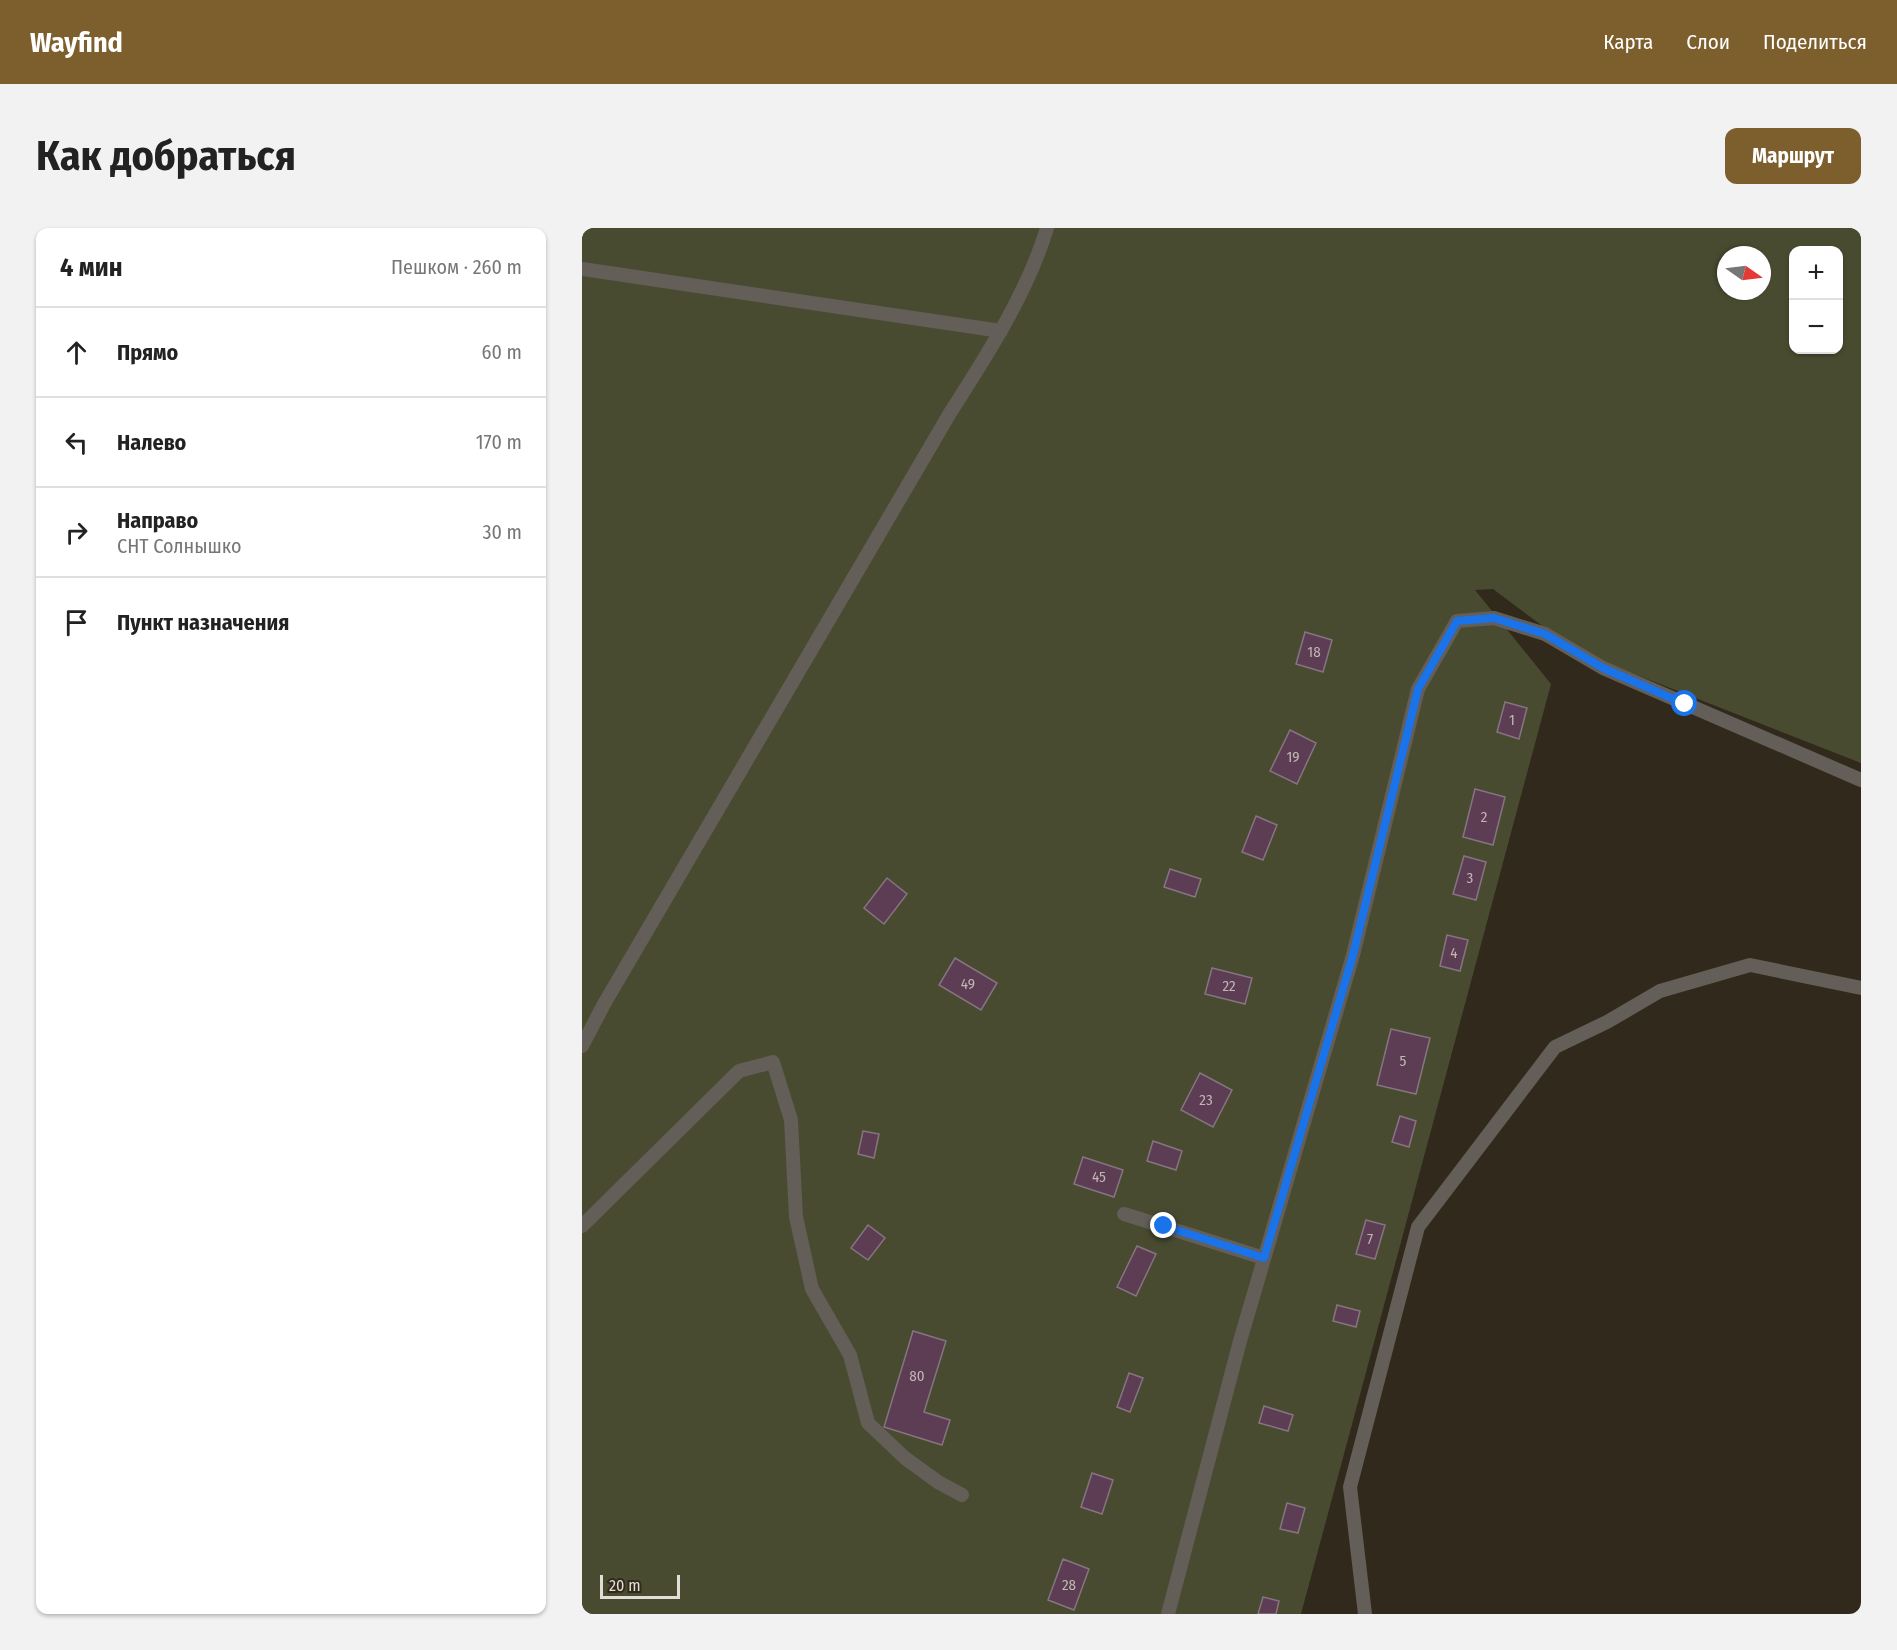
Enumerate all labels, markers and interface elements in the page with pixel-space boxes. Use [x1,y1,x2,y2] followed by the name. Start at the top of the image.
[30,26,123,59] text: Wayfind
[1603,29,1653,55] text: Карта
[1686,29,1730,55] text: Слои
[1763,29,1867,55] text: Поделиться
[1725,128,1861,184] button: Маршрут
[36,131,296,181] text: Как добраться
[1717,246,1771,300] north arrow
[1789,246,1843,354] map controls
[1789,246,1843,300] button: +
[60,252,122,283] text: 4 мин
[391,255,522,279] text: Пешком · 260 m
[1789,300,1843,354] button: −
[60,336,93,369] icon: ahead
[117,339,178,366] text: Прямо
[482,340,522,364] text: 60 m
[60,426,93,459] icon: left
[117,429,186,456] text: Налево
[476,430,522,454] text: 170 m
[117,507,198,534] text: Направо
[60,516,93,549] icon: right
[482,520,522,544] text: 30 m
[117,534,242,558] text: СНТ Солнышко
[60,606,93,639] icon: arrive
[117,609,289,636] text: Пункт назначения
[1307,643,1321,661] house number: 18
[1671,690,1697,716] route start
[1509,711,1515,729] house number: 1
[1286,748,1300,766] house number: 19
[1481,808,1488,826] house number: 2
[1467,869,1474,887] house number: 3
[1450,944,1458,962] house number: 4
[961,975,975,993] house number: 49
[1222,977,1236,995] house number: 22
[1400,1052,1407,1070] house number: 5
[1199,1091,1213,1109] house number: 23
[1092,1168,1106,1186] house number: 45
[1150,1212,1176,1238] route end
[1367,1230,1373,1248] house number: 7
[909,1367,925,1385] house number: 80
[600,1572,680,1600] scale bar
[609,1576,640,1595] text: 20 m
[1062,1576,1076,1594] house number: 28

